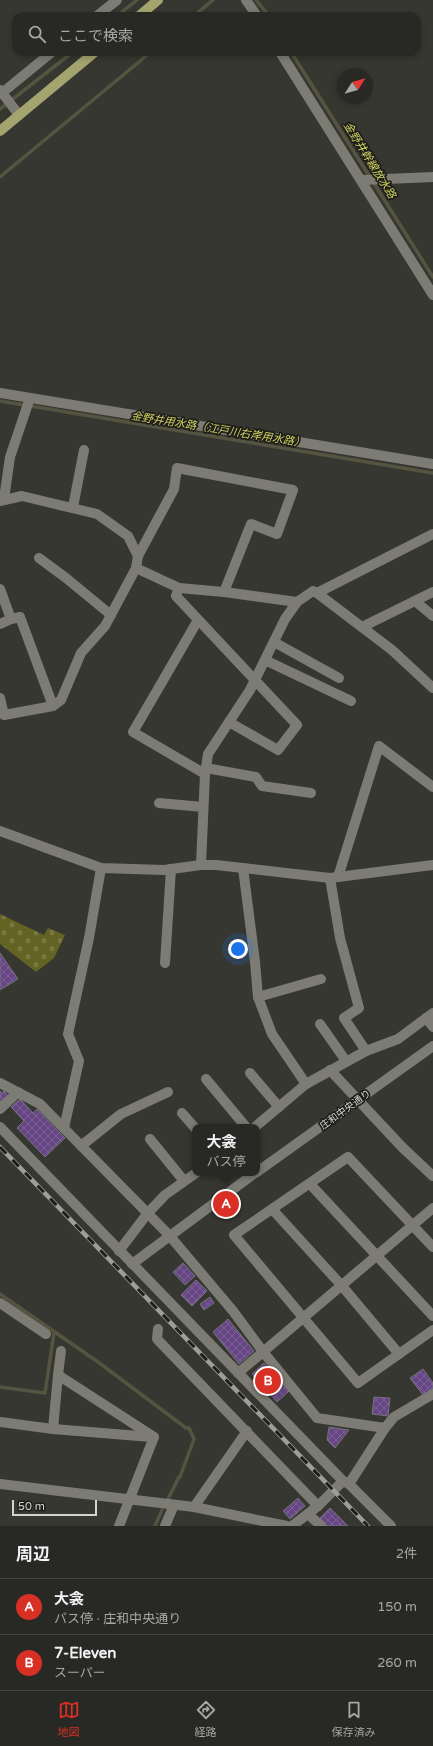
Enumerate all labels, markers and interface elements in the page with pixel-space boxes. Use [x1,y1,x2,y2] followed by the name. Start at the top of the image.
[12,12,421,56] search box
[26,23,48,45] icon: search
[58,27,133,45] text: ここで検索
[337,68,373,104] north arrow
[341,120,399,202] water label: 金野井幹線放水路
[130,409,306,450] water label: 金野井用水路（江戸川右岸用水路）
[228,939,248,959] your location
[318,1087,373,1132] street label: 庄和中央通り
[192,1124,260,1176] popup
[206,1133,237,1151] text: 大衾
[206,1154,246,1170] text: バス停
[213,1189,239,1219] pin: A
[255,1366,281,1396] pin: B
[12,1498,97,1517] scale bar
[18,1500,45,1513] text: 50 m
[16,1544,50,1565] text: 周辺
[396,1546,417,1562] text: 2件
[54,1590,84,1608] text: 大衾
[24,1599,34,1615] text: A
[377,1599,417,1615] text: 150 m
[54,1611,181,1627] text: バス停 · 庄和中央通り
[54,1644,116,1662] text: 7-Eleven
[24,1655,34,1671] text: B
[377,1655,417,1671] text: 260 m
[54,1665,106,1681] text: スーパー
[58,1699,80,1739] tab: 地図
[195,1699,217,1739] tab: 経路
[332,1699,376,1739] tab: 保存済み

